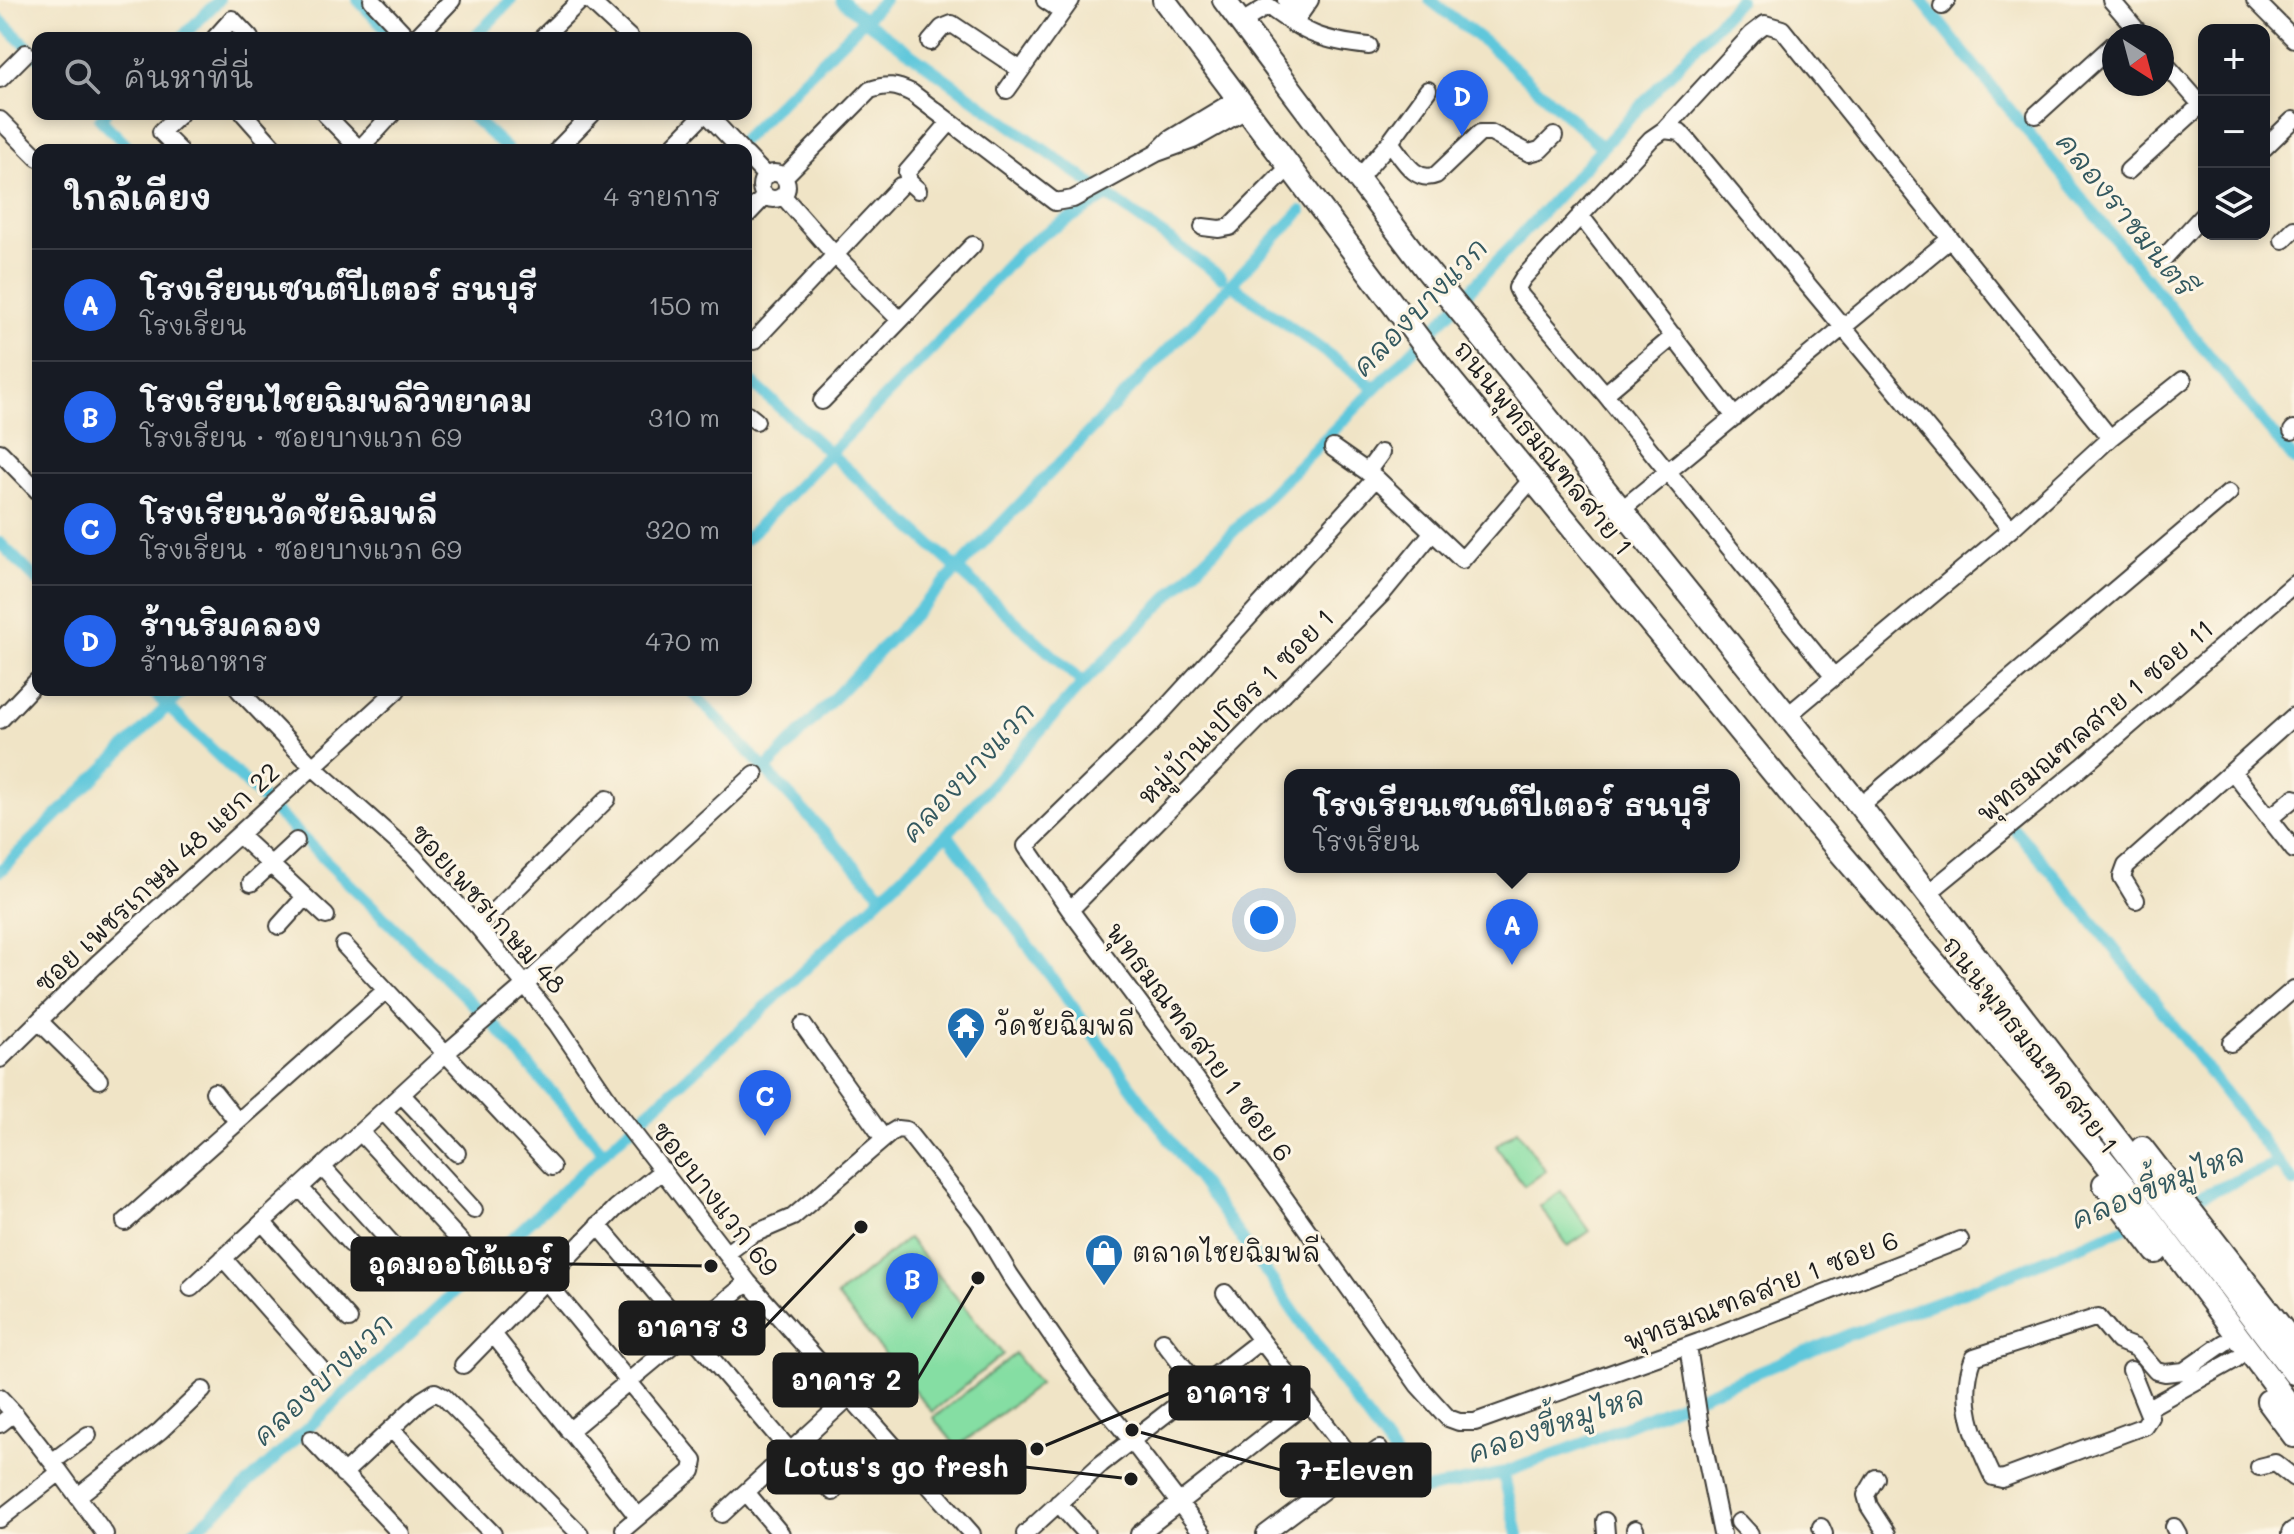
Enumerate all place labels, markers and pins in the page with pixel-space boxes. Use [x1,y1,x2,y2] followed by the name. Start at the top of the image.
[1436,70,1488,136] pin: D
[1486,899,1538,965] pin: A
[945,1005,987,1060] temple icon: วัดชัยฉิมพลี
[994,1007,1135,1042] place label: วัดชัยฉิมพลี
[739,1070,791,1136] pin: C
[1083,1232,1125,1287] shop icon: ตลาดไชยฉิมพลี
[1132,1234,1320,1269] place label: ตลาดไชยฉิมพลี
[352,1238,568,1290] callout: อุดมออโต้แอร์
[886,1253,938,1319] pin: B
[620,1302,764,1354] callout: อาคาร 3
[774,1354,917,1406] callout: อาคาร 2
[1170,1367,1309,1419] callout: อาคาร 1
[768,1441,1025,1493] callout: Lotus's go fresh
[1281,1444,1430,1496] callout: 7-Eleven

